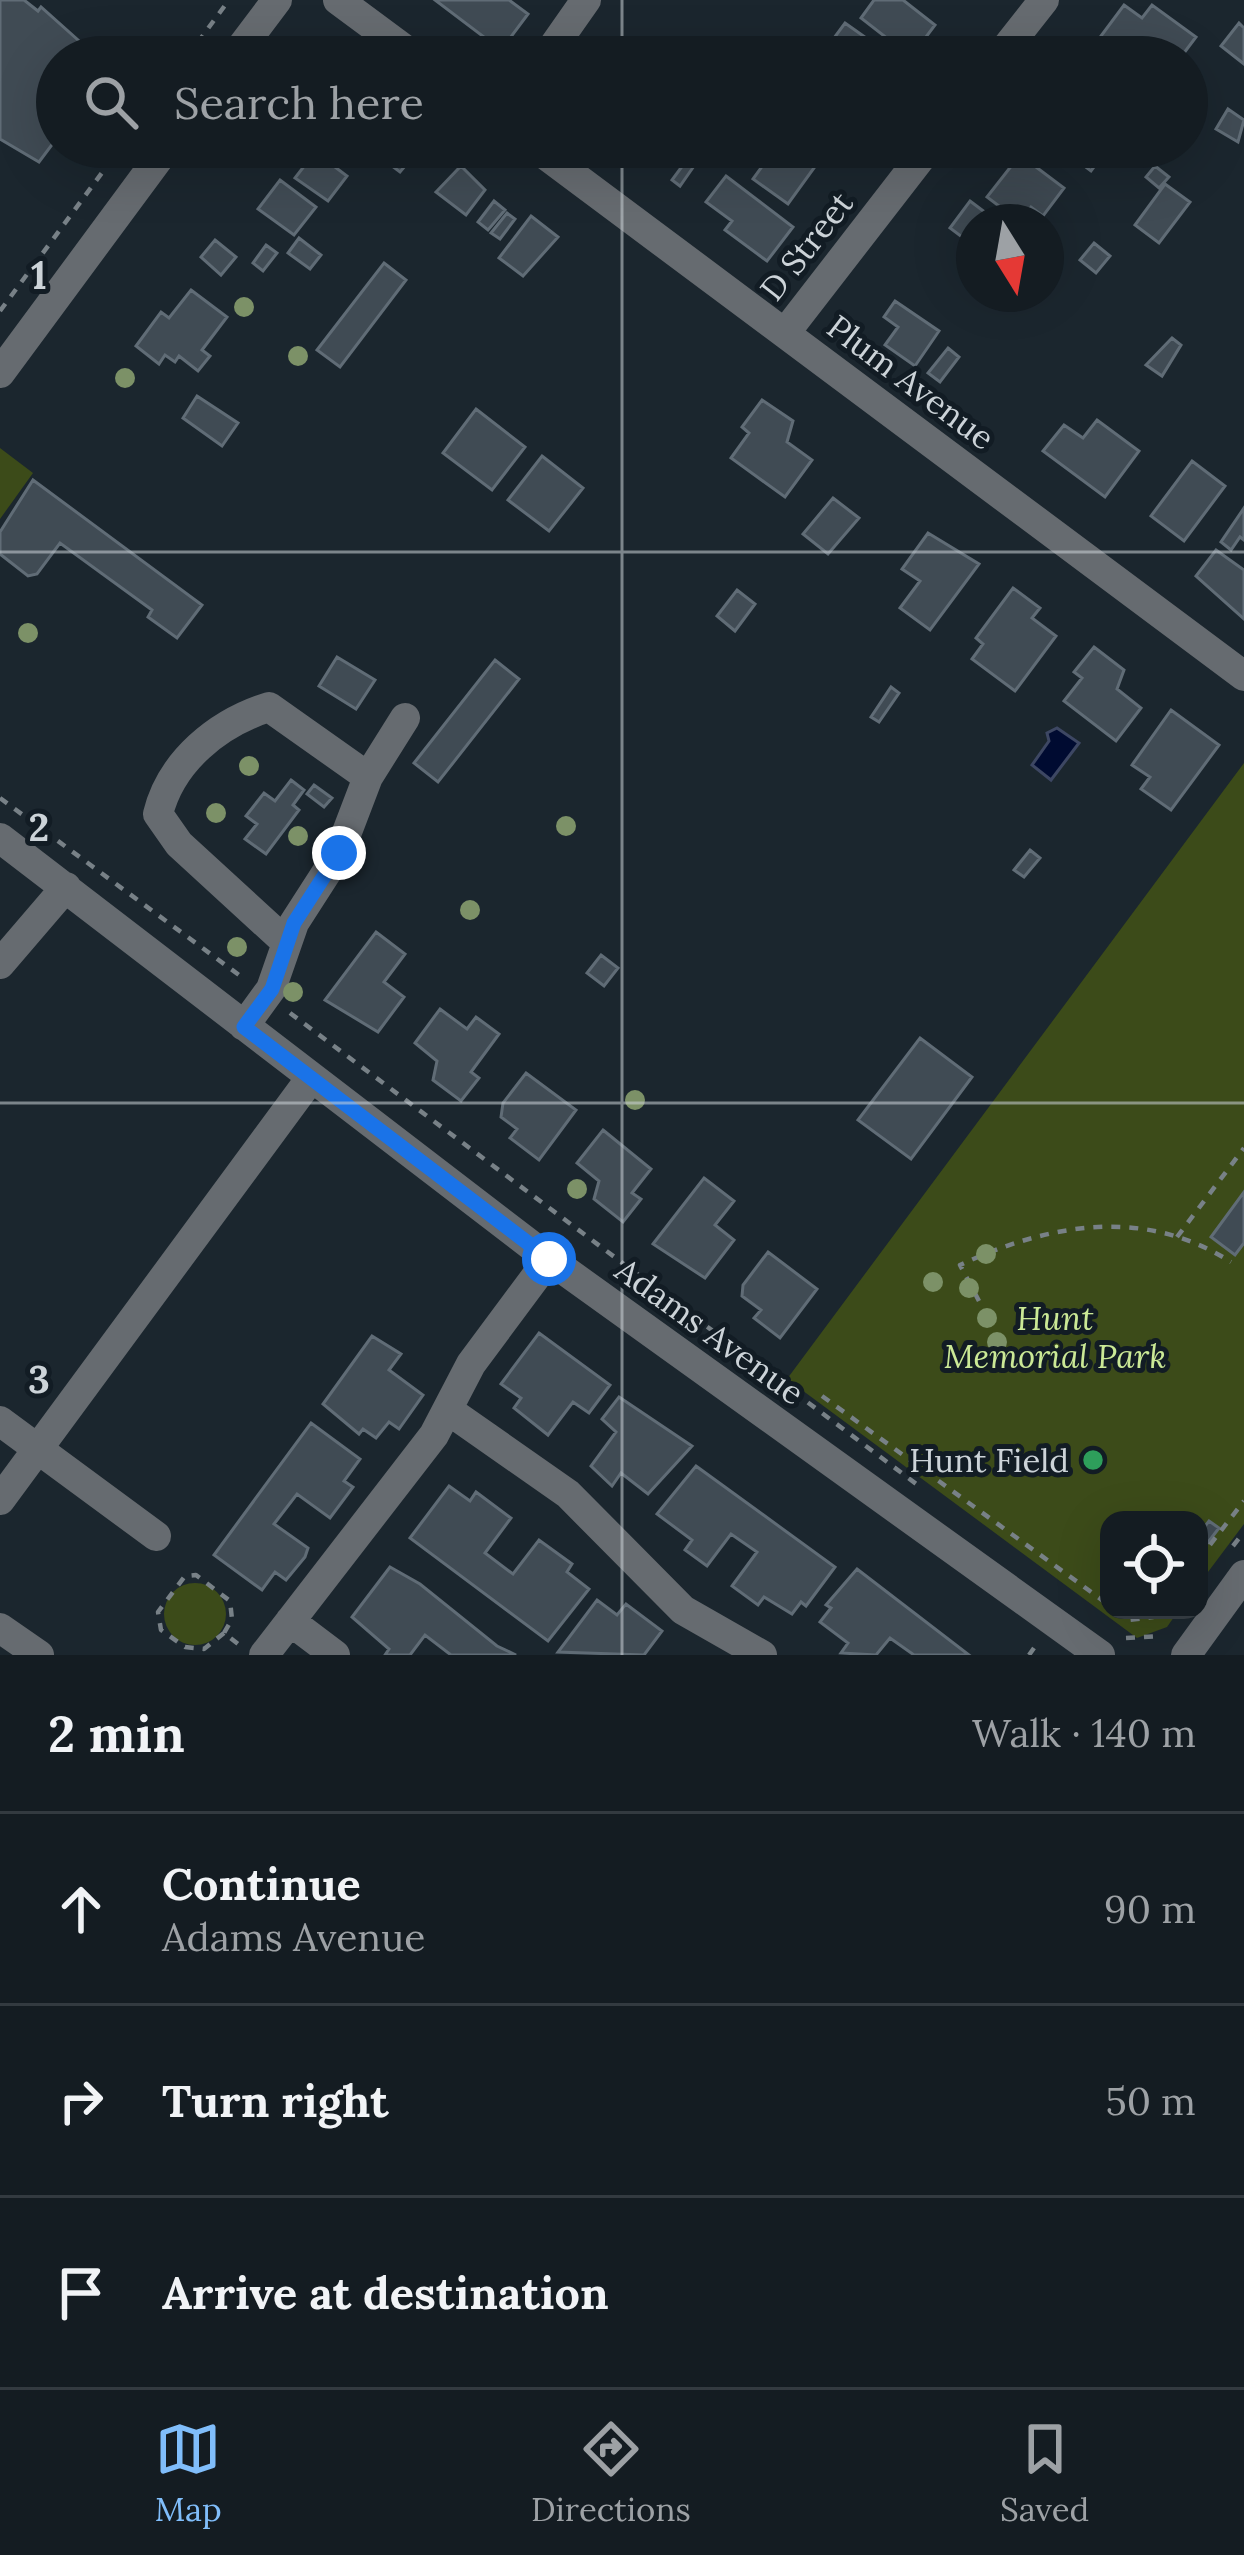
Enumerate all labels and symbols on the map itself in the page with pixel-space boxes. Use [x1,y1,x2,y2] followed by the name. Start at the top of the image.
[750,183,862,309] street label: D Street
[956,204,1064,312] north arrow
[31,250,47,300] text: 1
[819,305,1003,459] street label: Plum Avenue
[29,802,49,852] text: 2
[312,826,366,880] route end
[522,1232,576,1286] route start
[607,1248,813,1413] street label: Adams Avenue
[944,1297,1166,1377] park label: Hunt Memorial Park
[28,1354,50,1404] text: 3
[909,1439,1069,1481] place label: Hunt Field
[1080,1447,1106,1473] marker: Hunt Field

